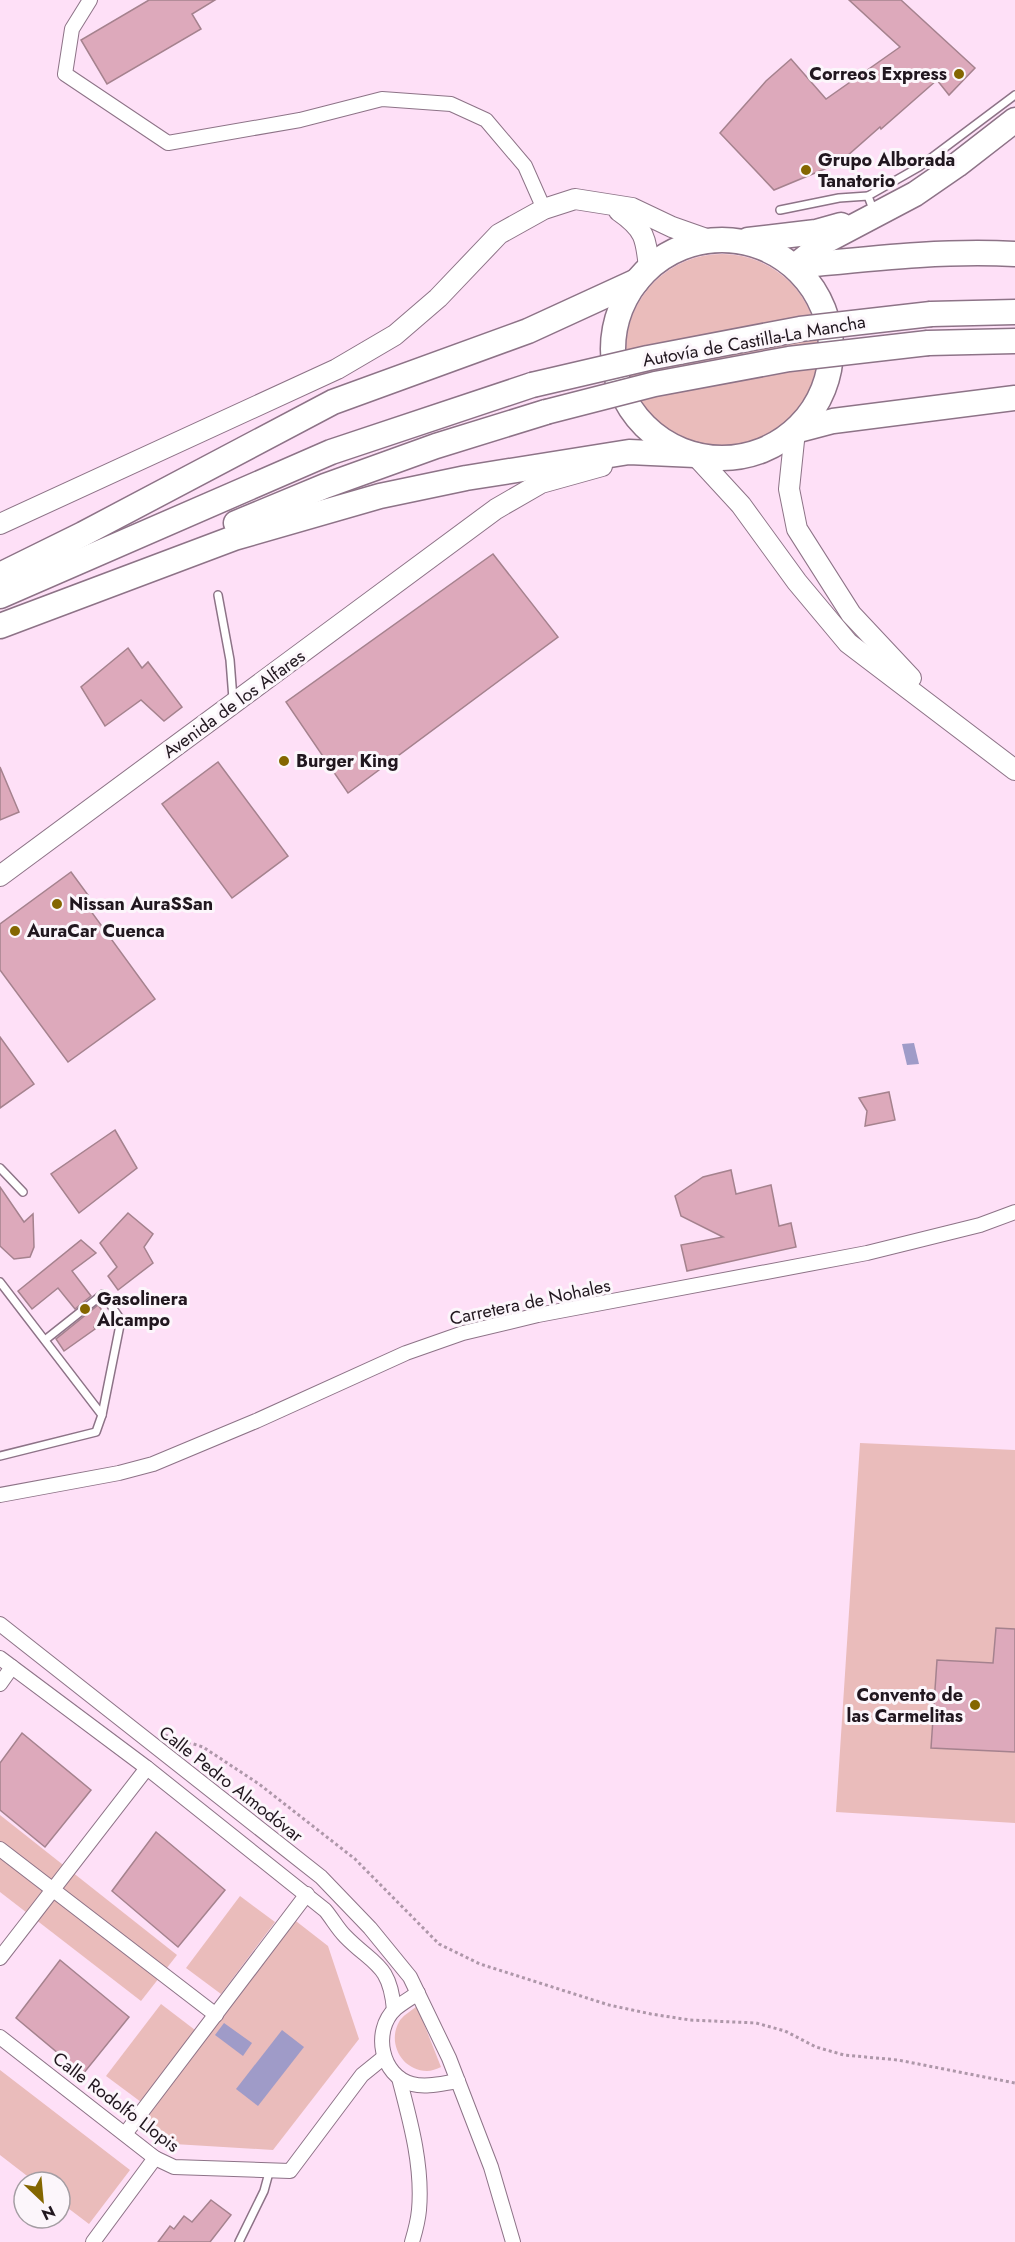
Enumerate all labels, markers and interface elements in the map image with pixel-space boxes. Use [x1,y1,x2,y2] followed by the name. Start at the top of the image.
[809,61,947,87] place label: Correos Express
[952,67,966,81] marker: Correos Express
[818,147,955,194] place label: Grupo Alborada Tanatorio
[799,163,813,177] marker: Grupo Alborada Tanatorio
[640,309,868,373] street label: Autovía de Castilla-La Mancha
[158,643,310,765] street label: Avenida de los Alfares
[296,748,398,774] place label: Burger King
[277,754,291,768] marker: Burger King
[69,891,213,917] place label: Nissan AuraSSan
[50,897,64,911] marker: Nissan AuraSSan
[26,918,165,944] place label: AuraCar Cuenca
[8,924,22,938] marker: AuraCar Cuenca
[447,1272,613,1332] street label: Carretera de Nohales
[96,1286,188,1333] place label: Gasolinera Alcampo
[78,1302,92,1316] marker: Gasolinera Alcampo
[847,1682,963,1729] place label: Convento de las Carmelitas
[968,1698,982,1712] marker: Convento de las Carmelitas
[153,1719,309,1849] street label: Calle Pedro Almodóvar
[47,2046,185,2158] street label: Calle Rodolfo Llopis
[12,2170,72,2230] north arrow
[38,2200,59,2226] text: N

